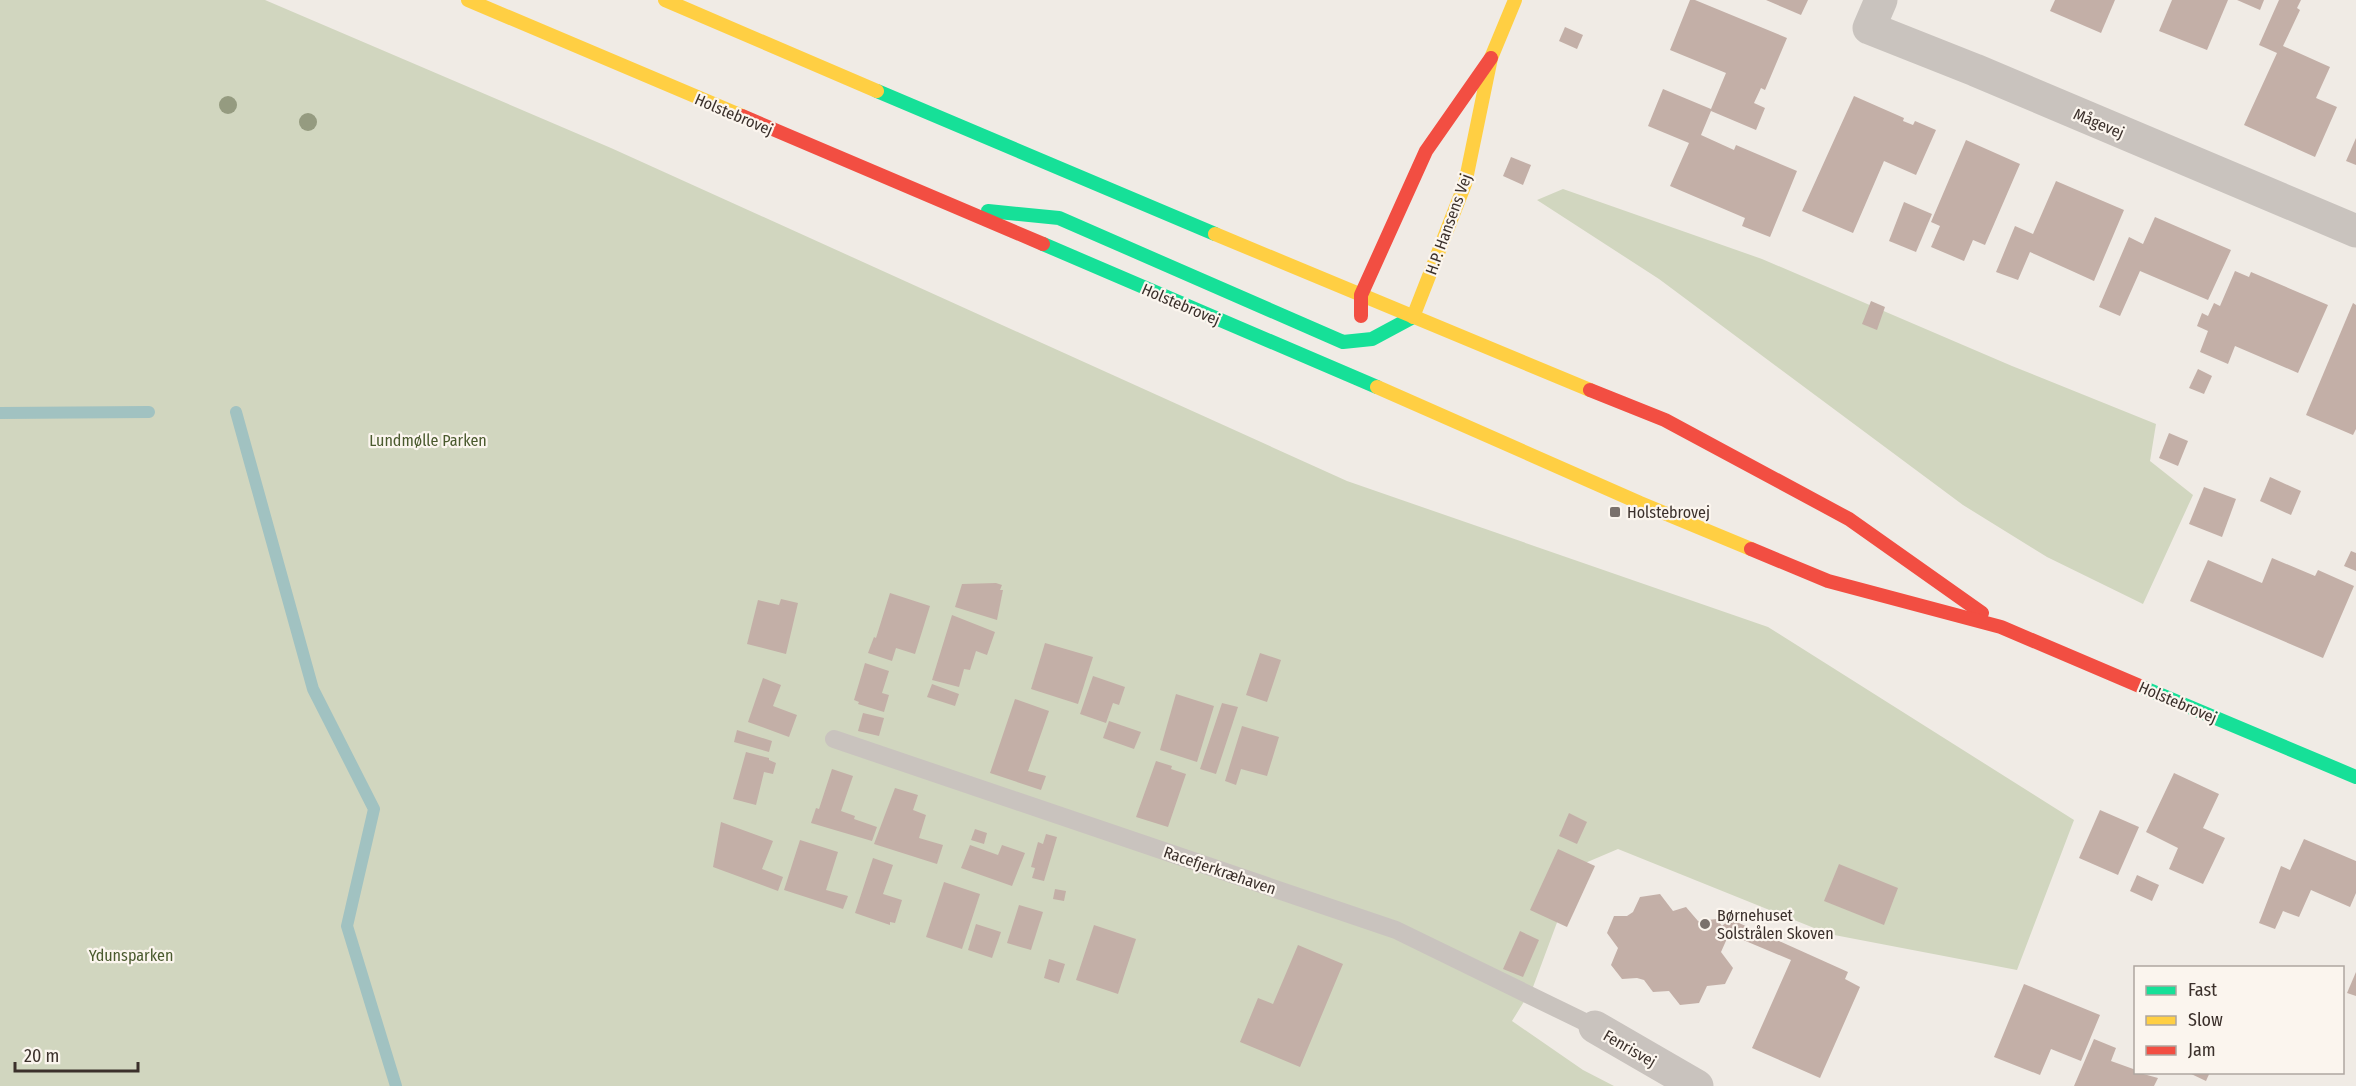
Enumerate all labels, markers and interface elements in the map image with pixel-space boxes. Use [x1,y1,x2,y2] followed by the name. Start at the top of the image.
[692,89,776,139] street label: Holstebrovej
[2071,104,2127,143] street label: Mågevej
[1421,171,1476,277] street label: H.P. Hansens Vej
[1139,279,1223,329] street label: Holstebrovej
[369,431,487,450] park label: Lundmølle Parken
[1627,503,1710,522] place label: Holstebrovej
[1608,505,1622,519] marker: Holstebrovej
[2136,677,2220,727] street label: Holstebrovej
[1161,842,1279,899] street label: Racefjerkræhaven
[1717,906,1834,943] place label: Børnehuset Solstrålen Skoven
[1698,917,1712,931] marker: Børnehuset Solstrålen Skoven
[89,946,173,965] park label: Ydunsparken
[2134,966,2344,1074] legend
[2188,979,2217,1001] text: Fast
[2188,1009,2223,1031] text: Slow
[1600,1026,1660,1071] street label: Fenrisvej
[15,1035,138,1073] scale bar
[2188,1039,2216,1061] text: Jam
[24,1045,59,1067] text: 20 m

